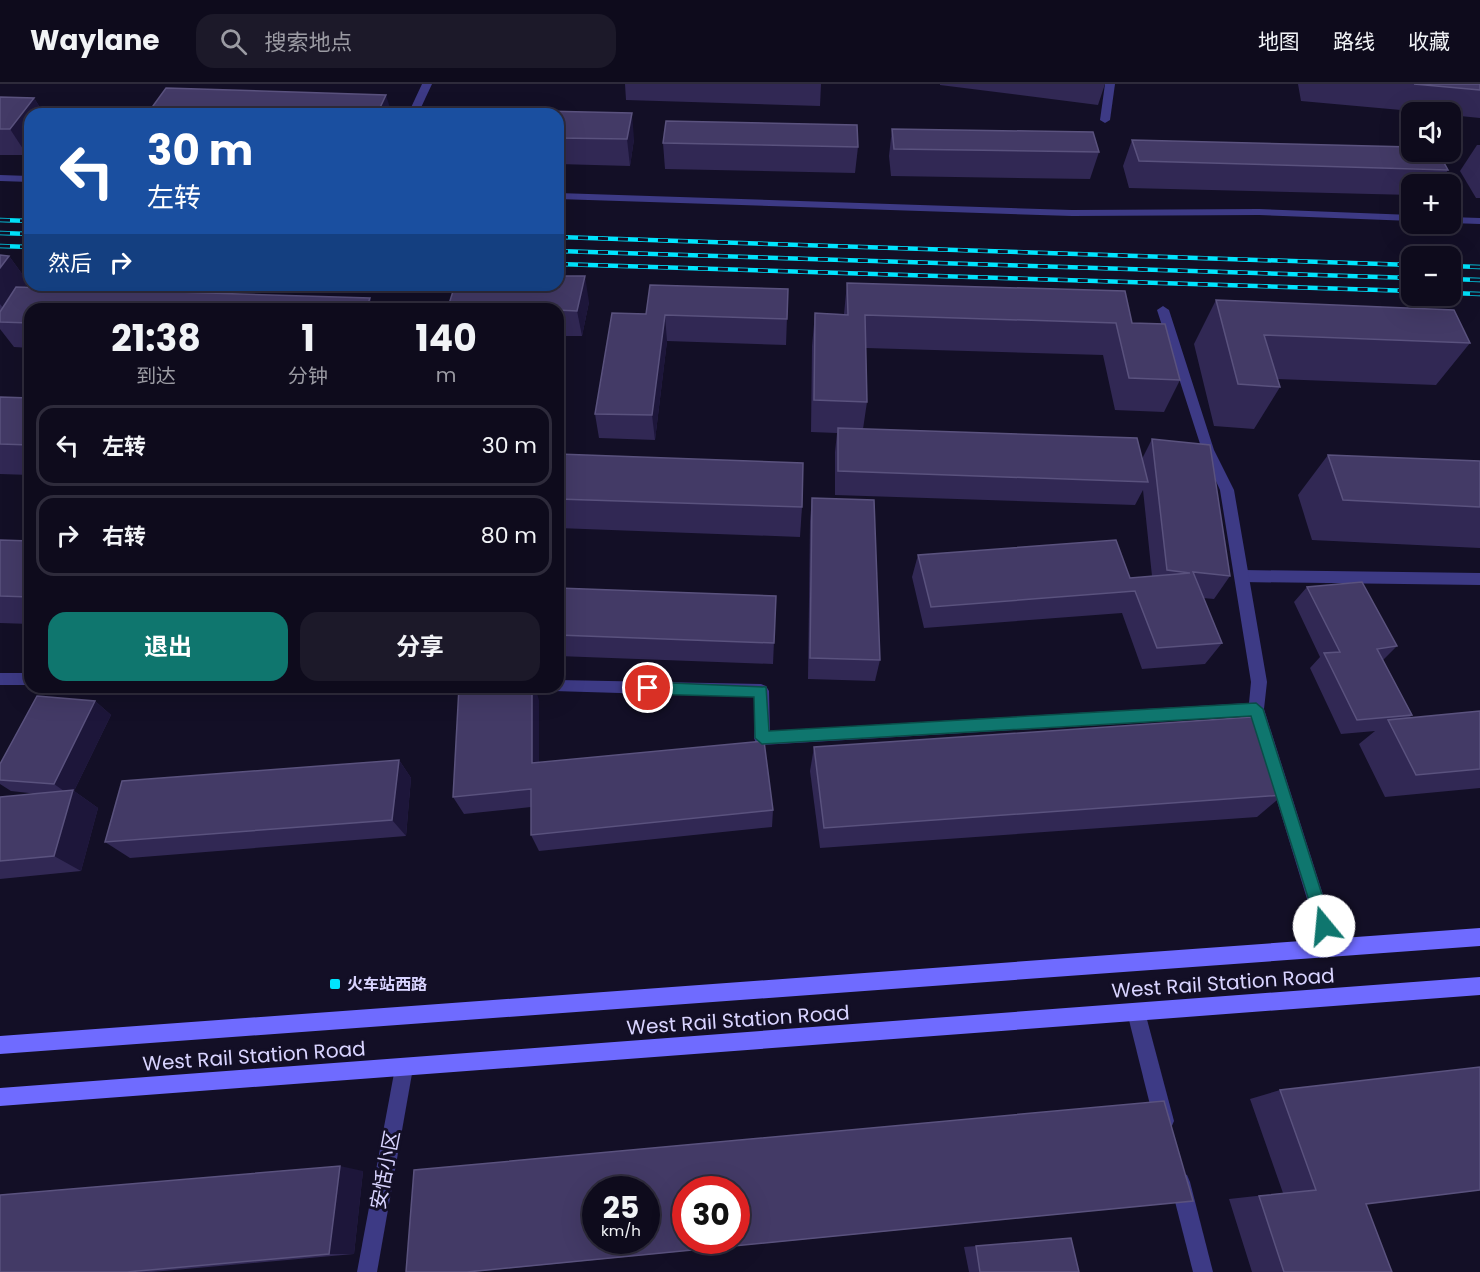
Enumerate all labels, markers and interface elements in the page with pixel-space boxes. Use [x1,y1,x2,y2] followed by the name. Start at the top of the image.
[196,14,616,68] search box
[30,21,160,60] text: Waylane
[217,25,250,58] icon: search
[265,27,353,58] text: 搜索地点
[1258,27,1300,56] text: 地图
[1333,27,1375,56] text: 路线
[1408,27,1450,56] text: 收藏
[1401,102,1461,306] map controls
[1401,102,1461,162] button: sound
[147,121,253,180] text: 30 m
[48,132,126,210] icon: left
[1401,174,1461,234] button: +
[147,179,201,216] text: 左转
[104,246,137,279] icon: right
[1401,246,1461,306] button: −
[48,248,92,279] text: 然后
[111,313,201,364] text: 21:38
[301,313,315,364] text: 1
[415,313,477,364] text: 140
[436,361,456,389] text: m
[136,362,176,390] text: 到达
[288,362,328,390] text: 分钟
[51,429,84,462] icon: left
[482,430,537,461] text: 30 m
[102,431,146,462] text: 左转
[51,519,84,552] icon: right
[481,520,537,551] text: 80 m
[102,521,146,552] text: 右转
[48,612,288,681] button: 退出
[300,612,540,681] button: 分享
[622,662,673,713] pin
[631,671,664,704] icon: arrive
[1292,894,1356,958] position arrow
[1111,961,1335,1005] street label: West Rail Station Road
[347,973,427,996] place label: 火车站西路
[328,977,342,991] marker: 火车站西路
[626,998,850,1042] street label: West Rail Station Road
[142,1034,366,1078] street label: West Rail Station Road
[364,1128,406,1212] street label: 安恬小区
[672,1176,750,1254] speed limit sign: 30
[603,1186,639,1229] text: 25
[601,1220,641,1241] text: km/h

